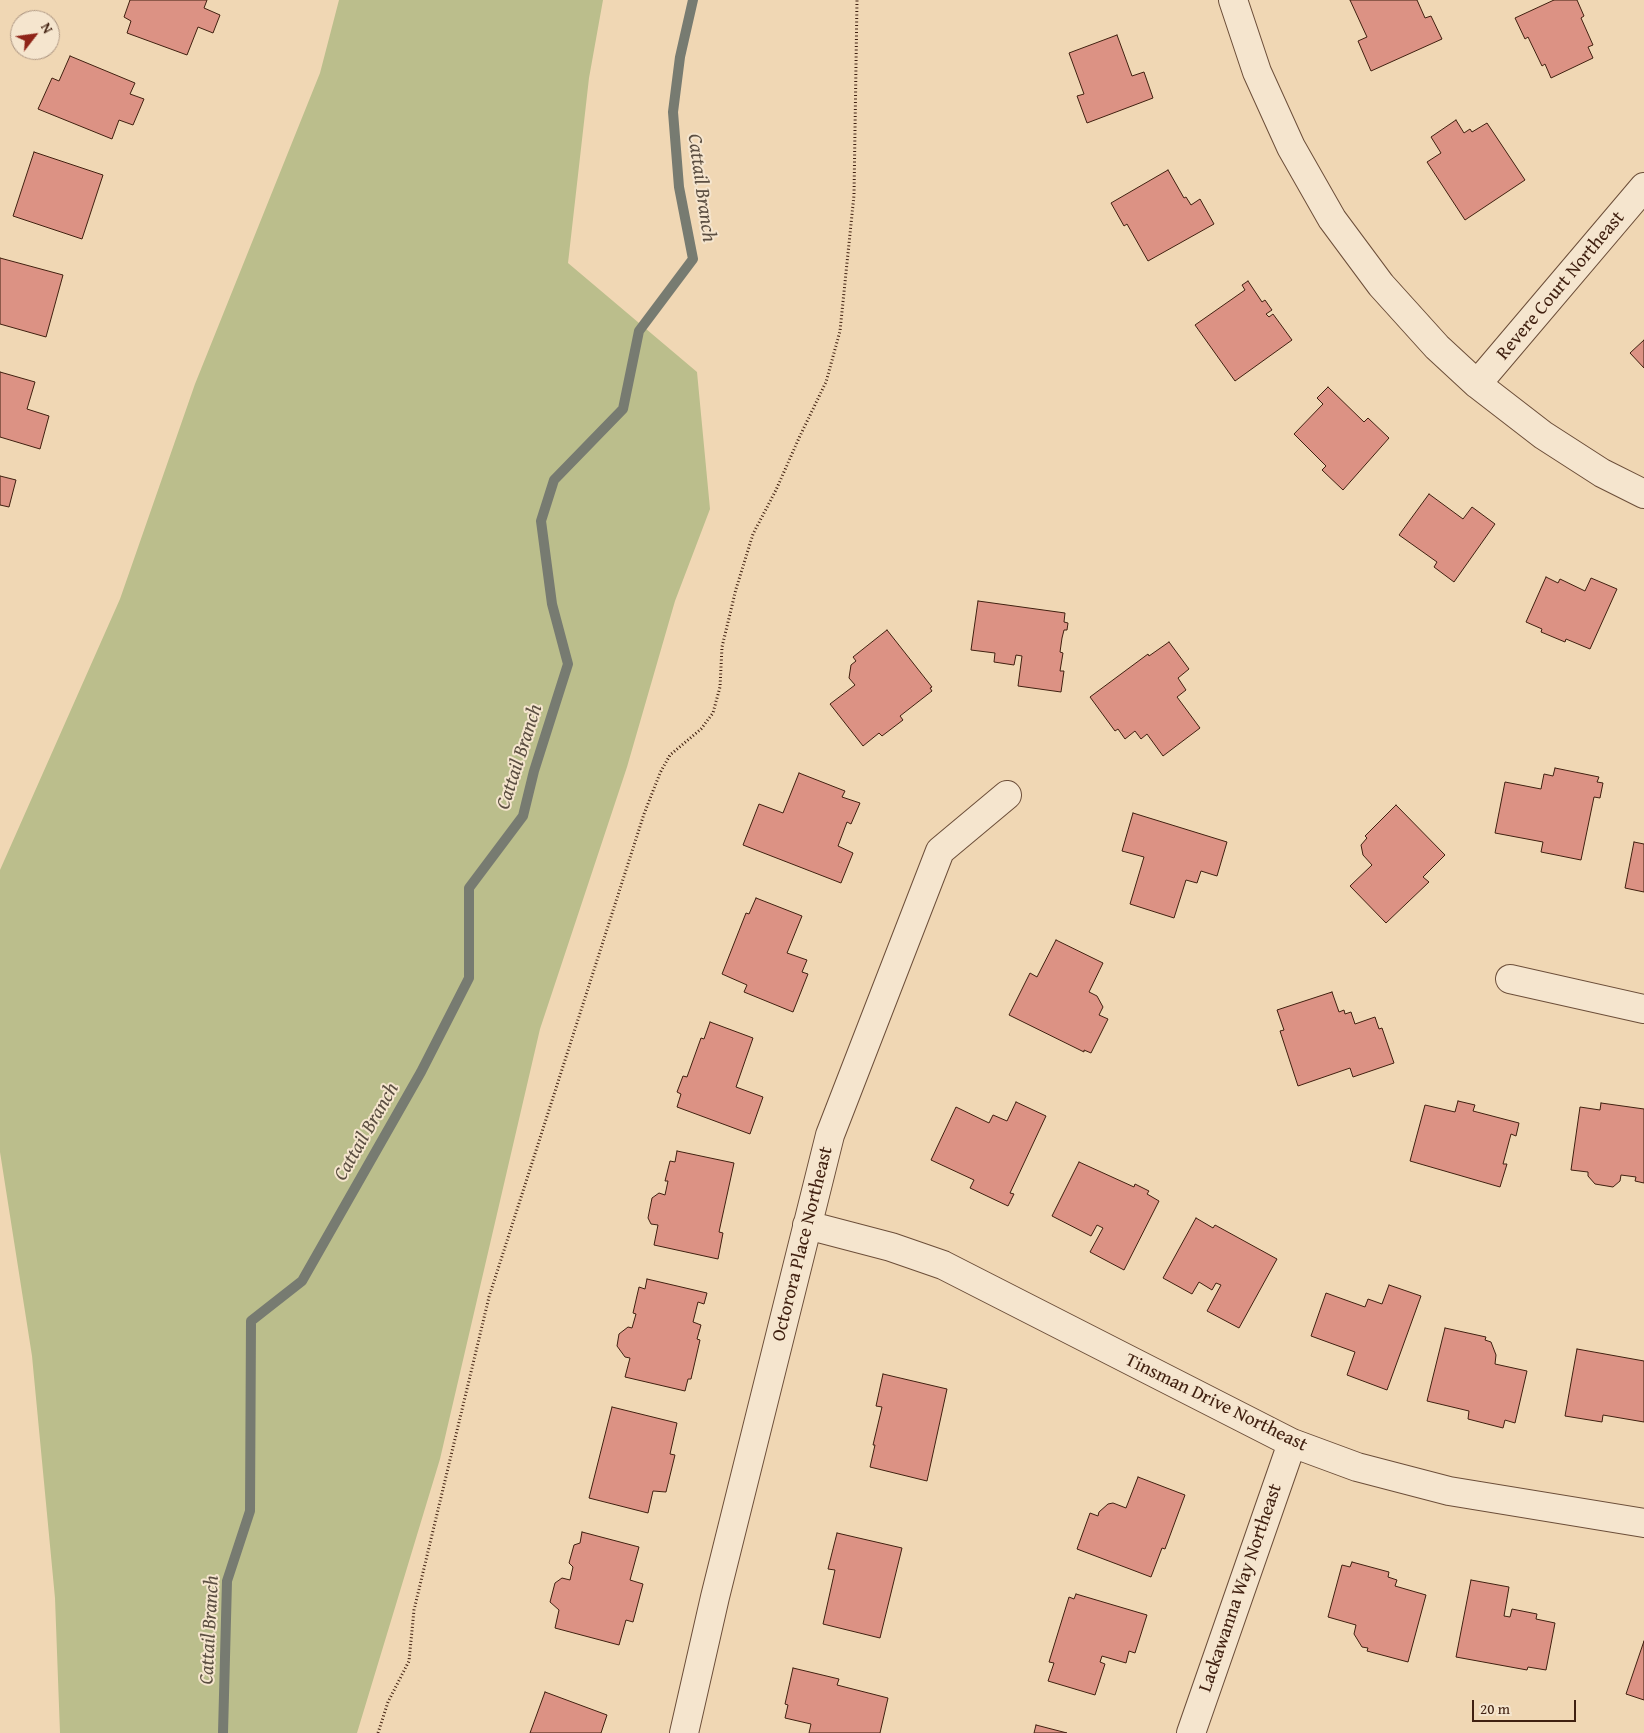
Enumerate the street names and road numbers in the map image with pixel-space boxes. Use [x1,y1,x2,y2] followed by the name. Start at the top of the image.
[1492,207,1630,365] street label: Revere Court Northeast
[768,1144,838,1344] street label: Octorora Place Northeast
[1121,1349,1311,1457] street label: Tinsman Drive Northeast
[1195,1481,1287,1695] street label: Lackawanna Way Northeast

